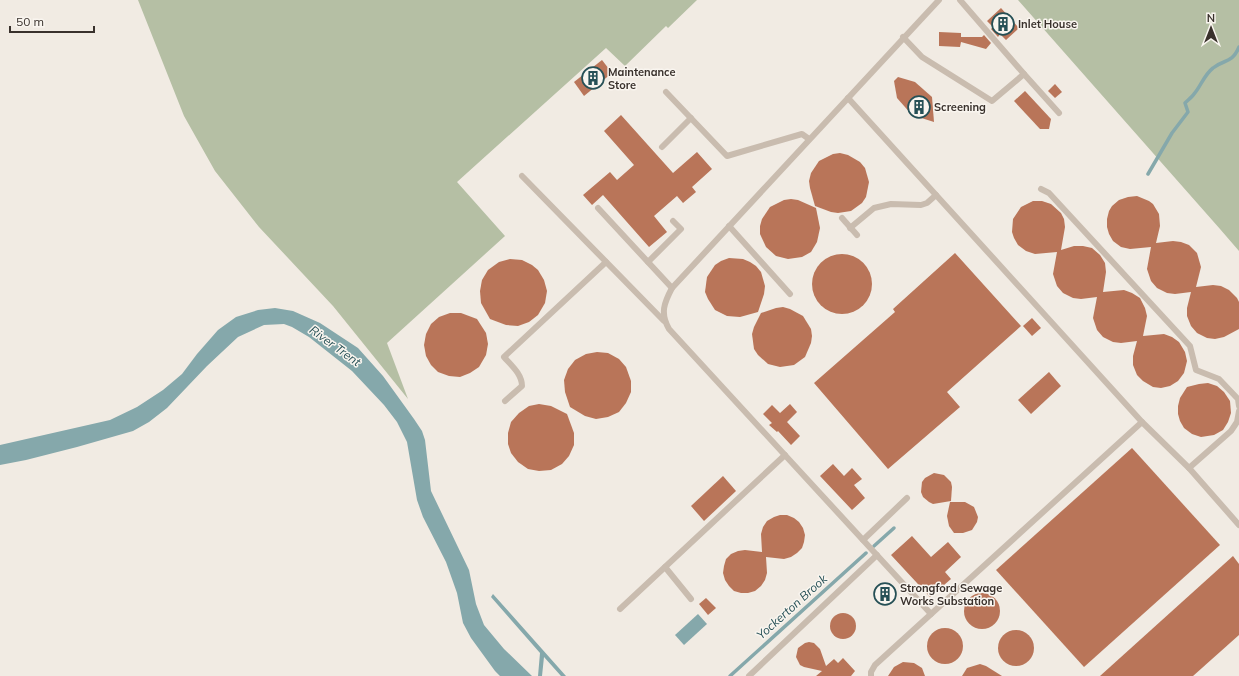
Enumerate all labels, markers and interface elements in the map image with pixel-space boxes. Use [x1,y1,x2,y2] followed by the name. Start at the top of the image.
[10,8,94,34] scale bar
[1191,8,1231,48] north arrow
[990,11,1016,37] building icon: Inlet House
[1207,11,1215,25] text: N
[16,14,44,29] text: 50 m
[1018,17,1077,31] place label: Inlet House
[580,65,606,91] building icon: Maintenance Store
[608,65,676,92] place label: Maintenance Store
[906,94,932,120] building icon: Screening
[934,100,986,114] place label: Screening
[307,322,365,370] water label: River Trent
[753,570,831,642] water label: Yockerton Brook
[872,581,898,607] building icon: Strongford Sewage Works Substation
[900,581,1002,608] place label: Strongford Sewage Works Substation

